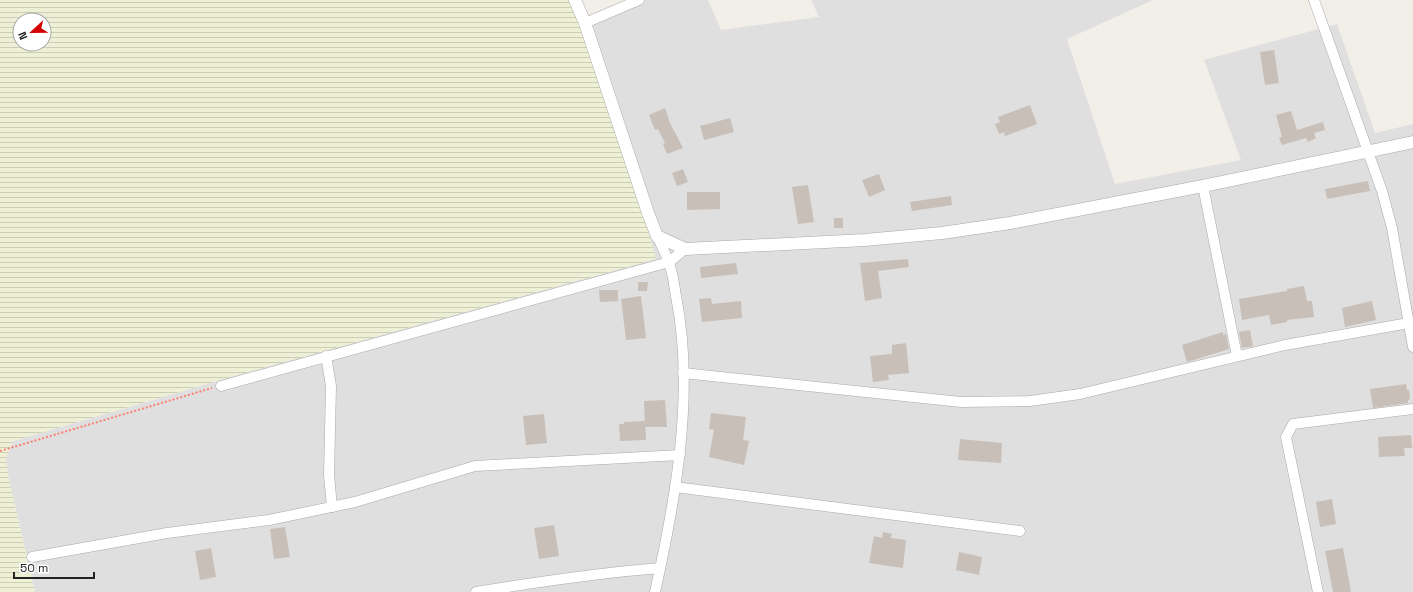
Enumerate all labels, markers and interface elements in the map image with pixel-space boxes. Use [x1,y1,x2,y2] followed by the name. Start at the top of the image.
[12,12,52,52] north arrow
[15,30,31,42] text: N
[14,554,94,580] scale bar
[20,560,48,576] text: 50 m

